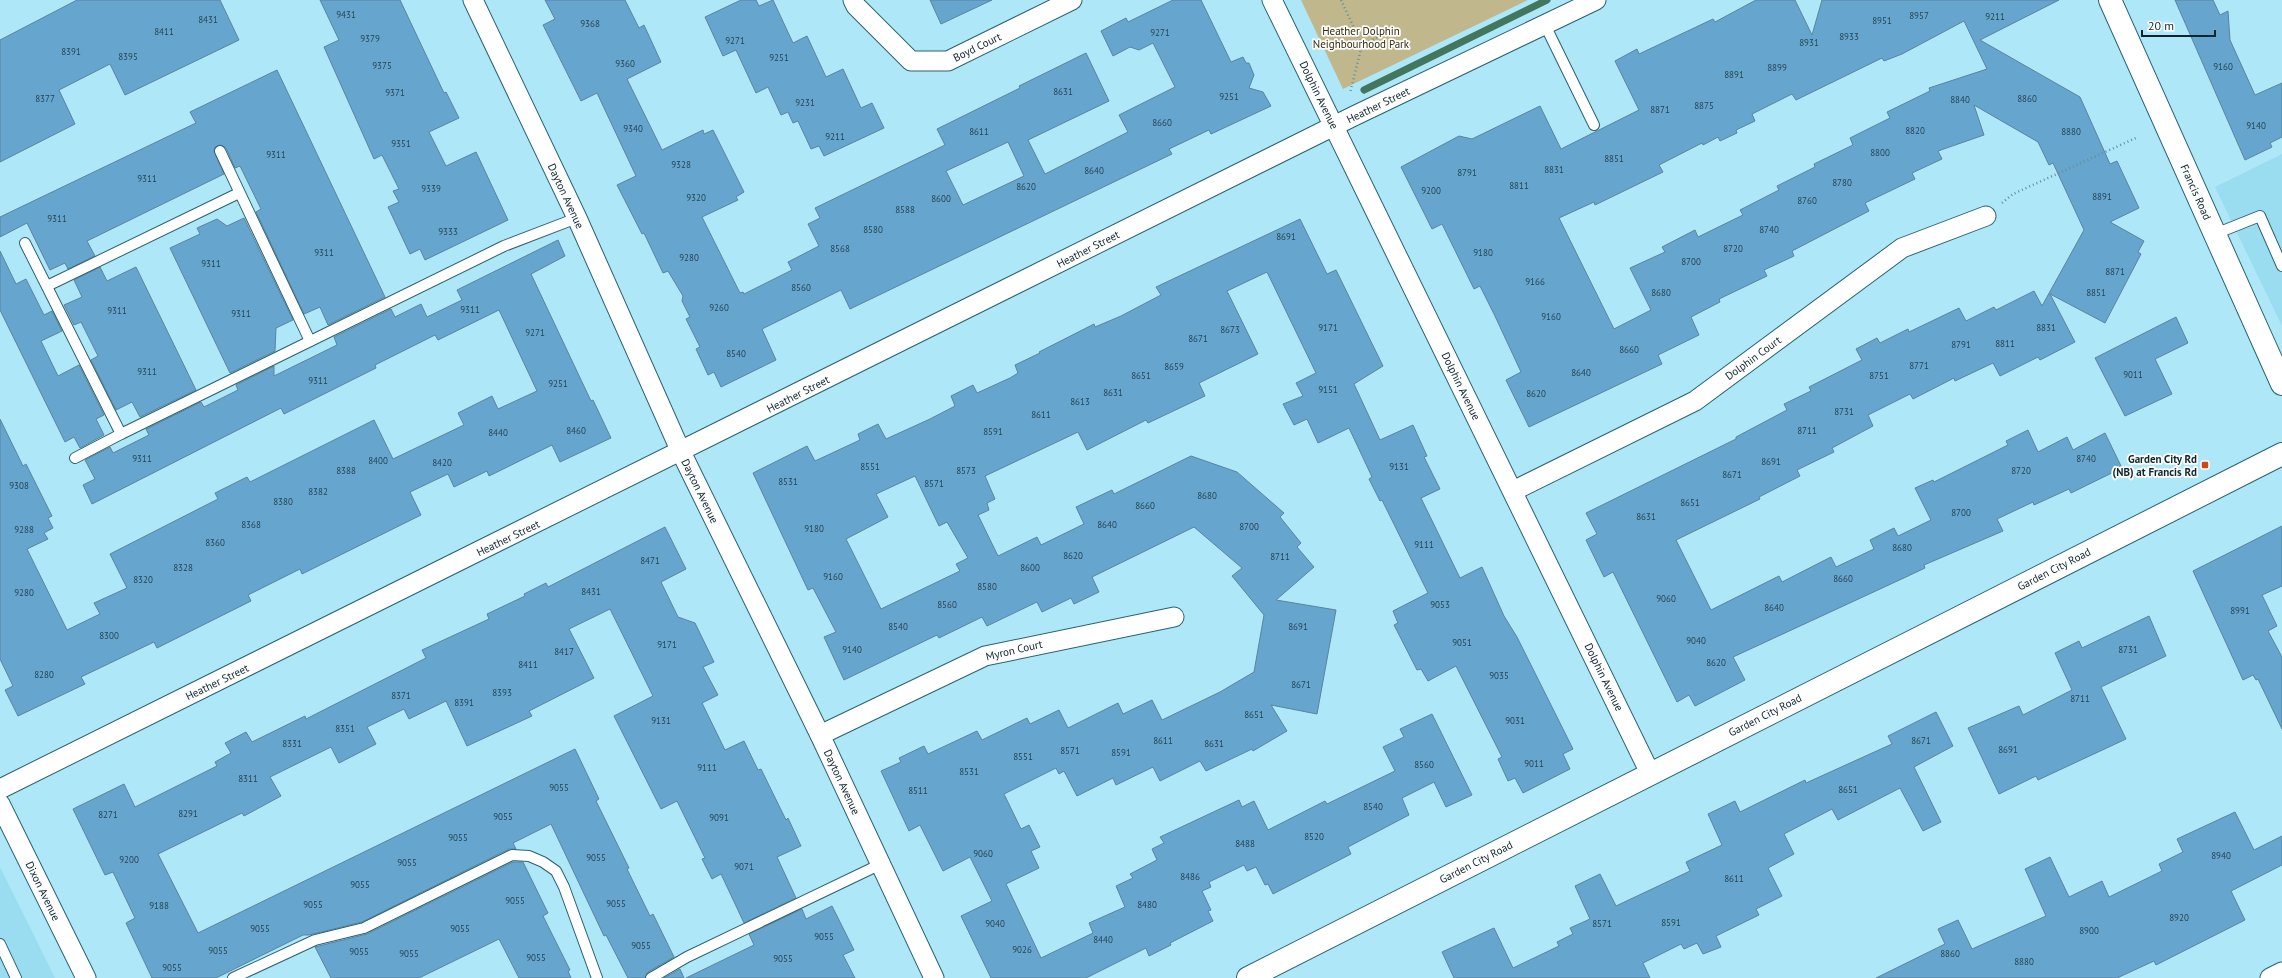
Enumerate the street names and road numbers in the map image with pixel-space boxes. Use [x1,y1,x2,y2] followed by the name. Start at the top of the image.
[951,29,1004,65] street label: Boyd Court
[1296,59,1342,132] street label: Dolphin Avenue
[1344,84,1412,126] street label: Heather Street
[545,161,587,231] street label: Dayton Avenue
[2177,162,2215,222] street label: Francis Road
[1054,227,1122,271] street label: Heather Street
[1722,333,1784,383] street label: Dolphin Court
[1438,350,1484,423] street label: Dolphin Avenue
[764,372,832,416] street label: Heather Street
[678,456,722,526] street label: Dayton Avenue
[474,517,542,559] street label: Heather Street
[2015,545,2093,593] street label: Garden City Road
[984,637,1044,663] street label: Myron Court
[1581,641,1627,714] street label: Dolphin Avenue
[183,661,251,703] street label: Heather Street
[1726,691,1804,739] street label: Garden City Road
[821,747,863,817] street label: Dayton Avenue
[1437,838,1515,886] street label: Garden City Road
[23,859,64,923] street label: Dixon Avenue

